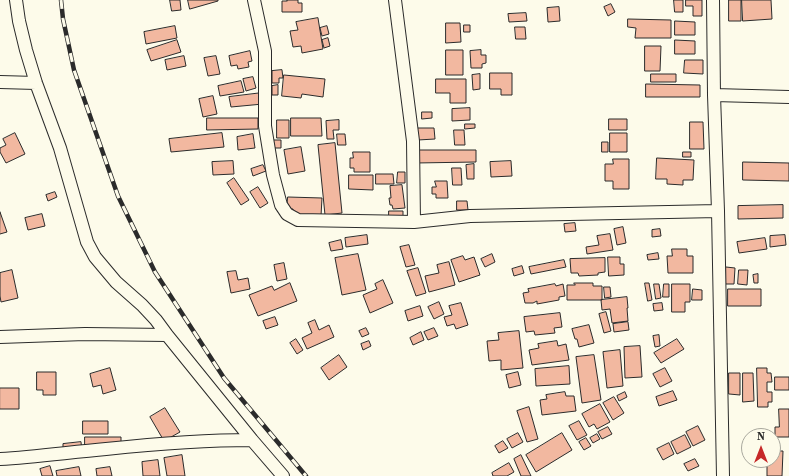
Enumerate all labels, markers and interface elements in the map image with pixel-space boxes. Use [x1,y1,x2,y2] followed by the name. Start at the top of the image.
[741,428,781,468] north arrow
[757,429,765,444] text: N

